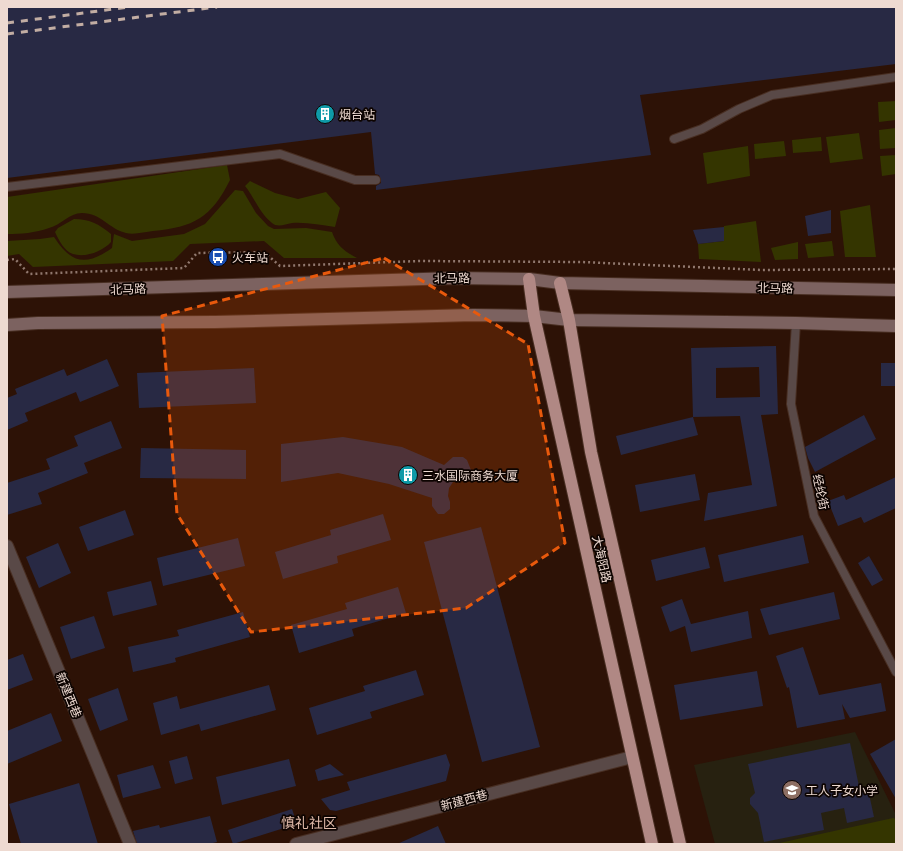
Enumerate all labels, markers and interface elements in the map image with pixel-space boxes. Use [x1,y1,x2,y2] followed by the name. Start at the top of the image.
[314,103,336,125] building icon: 烟台站
[339,107,375,122] place label: 烟台站
[207,246,229,268] bus stop icon: 火车站
[232,250,268,265] place label: 火车站
[434,270,470,286] street label: 北马路
[757,280,793,296] street label: 北马路
[110,281,146,297] street label: 北马路
[397,464,419,486] building icon: 三水国际商务大厦
[422,468,518,483] place label: 三水国际商务大厦
[810,473,832,511] street label: 经纶街
[589,534,615,584] street label: 大海阳路
[53,670,85,720] street label: 新建西巷
[781,779,803,801] school or university icon: 工人子女小学
[806,783,878,798] place label: 工人子女小学
[439,787,489,813] street label: 新建西巷
[281,814,337,832] district label: 慎礼社区

